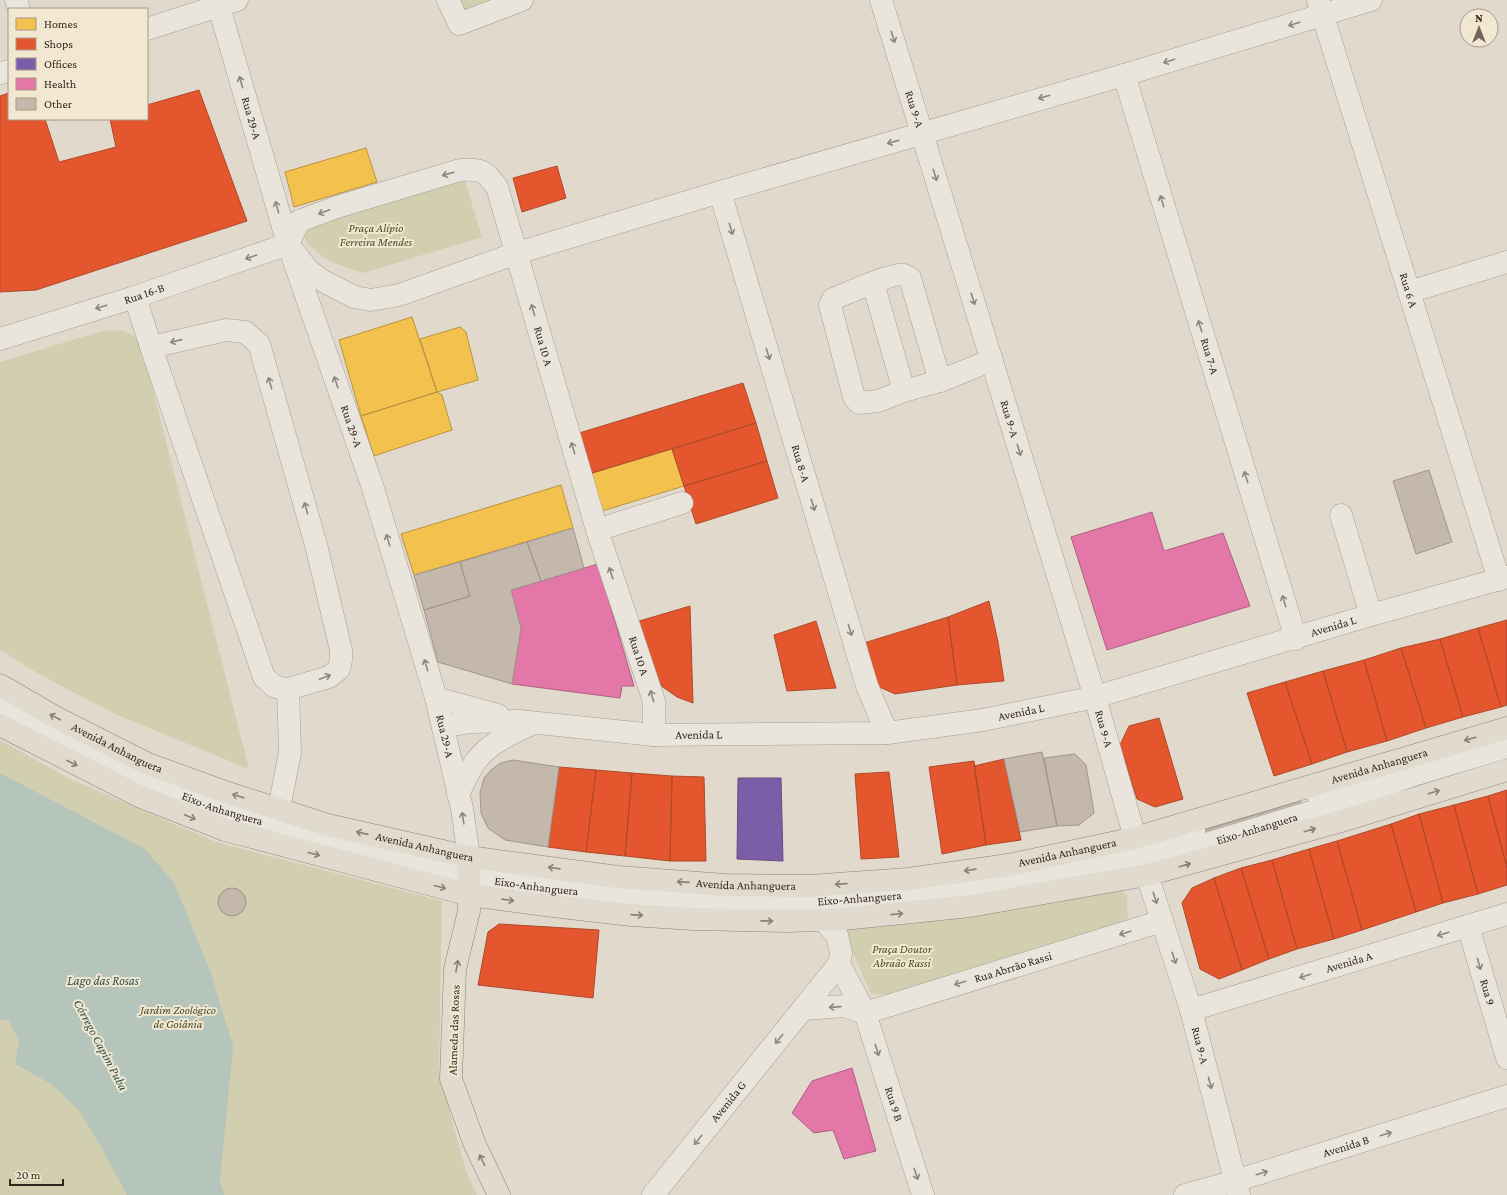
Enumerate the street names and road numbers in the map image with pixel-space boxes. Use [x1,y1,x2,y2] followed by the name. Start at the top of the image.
[902,89,927,129] street label: Rua 9-A
[239,95,264,141] street label: Rua 29-A
[1397,271,1421,310] street label: Rua 6 A
[122,280,167,307] street label: Rua 16-B
[531,325,556,368] street label: Rua 10 A
[1198,336,1222,376] street label: Rua 7-A
[997,399,1022,439] street label: Rua 9-A
[338,403,365,449] street label: Rua 29-A
[789,443,813,484] street label: Rua 8-A
[1309,613,1358,640] street label: Avenida L
[626,634,652,677] street label: Rua 10 A
[997,701,1046,724] street label: Avenida L
[1092,708,1116,749] street label: Rua 9-A
[433,713,457,759] street label: Rua 29-A
[69,720,165,776] street label: Avenida Anhanguera
[675,727,722,742] street label: Avenida L
[1329,745,1430,787] street label: Avenida Anhanguera
[180,789,265,828] street label: Eixo-Anhanguera
[1215,809,1300,847] street label: Eixo-Anhanguera
[374,829,475,865] street label: Avenida Anhanguera
[1017,835,1118,870] street label: Avenida Anhanguera
[494,874,579,898] street label: Eixo-Anhanguera
[696,876,796,893] street label: Avenida Anhanguera
[817,888,903,908] street label: Eixo-Anhanguera
[1324,948,1374,976] street label: Avenida A
[973,949,1054,986] street label: Rua Abrrão Rassi
[1477,977,1498,1007] street label: Rua 9
[445,984,463,1076] street label: Alameda das Rosas
[1189,1025,1212,1066] street label: Rua 9-A
[708,1078,749,1125] street label: Avenida G
[882,1085,906,1123] street label: Rua 9 B
[1321,1132,1371,1160] street label: Avenida B

